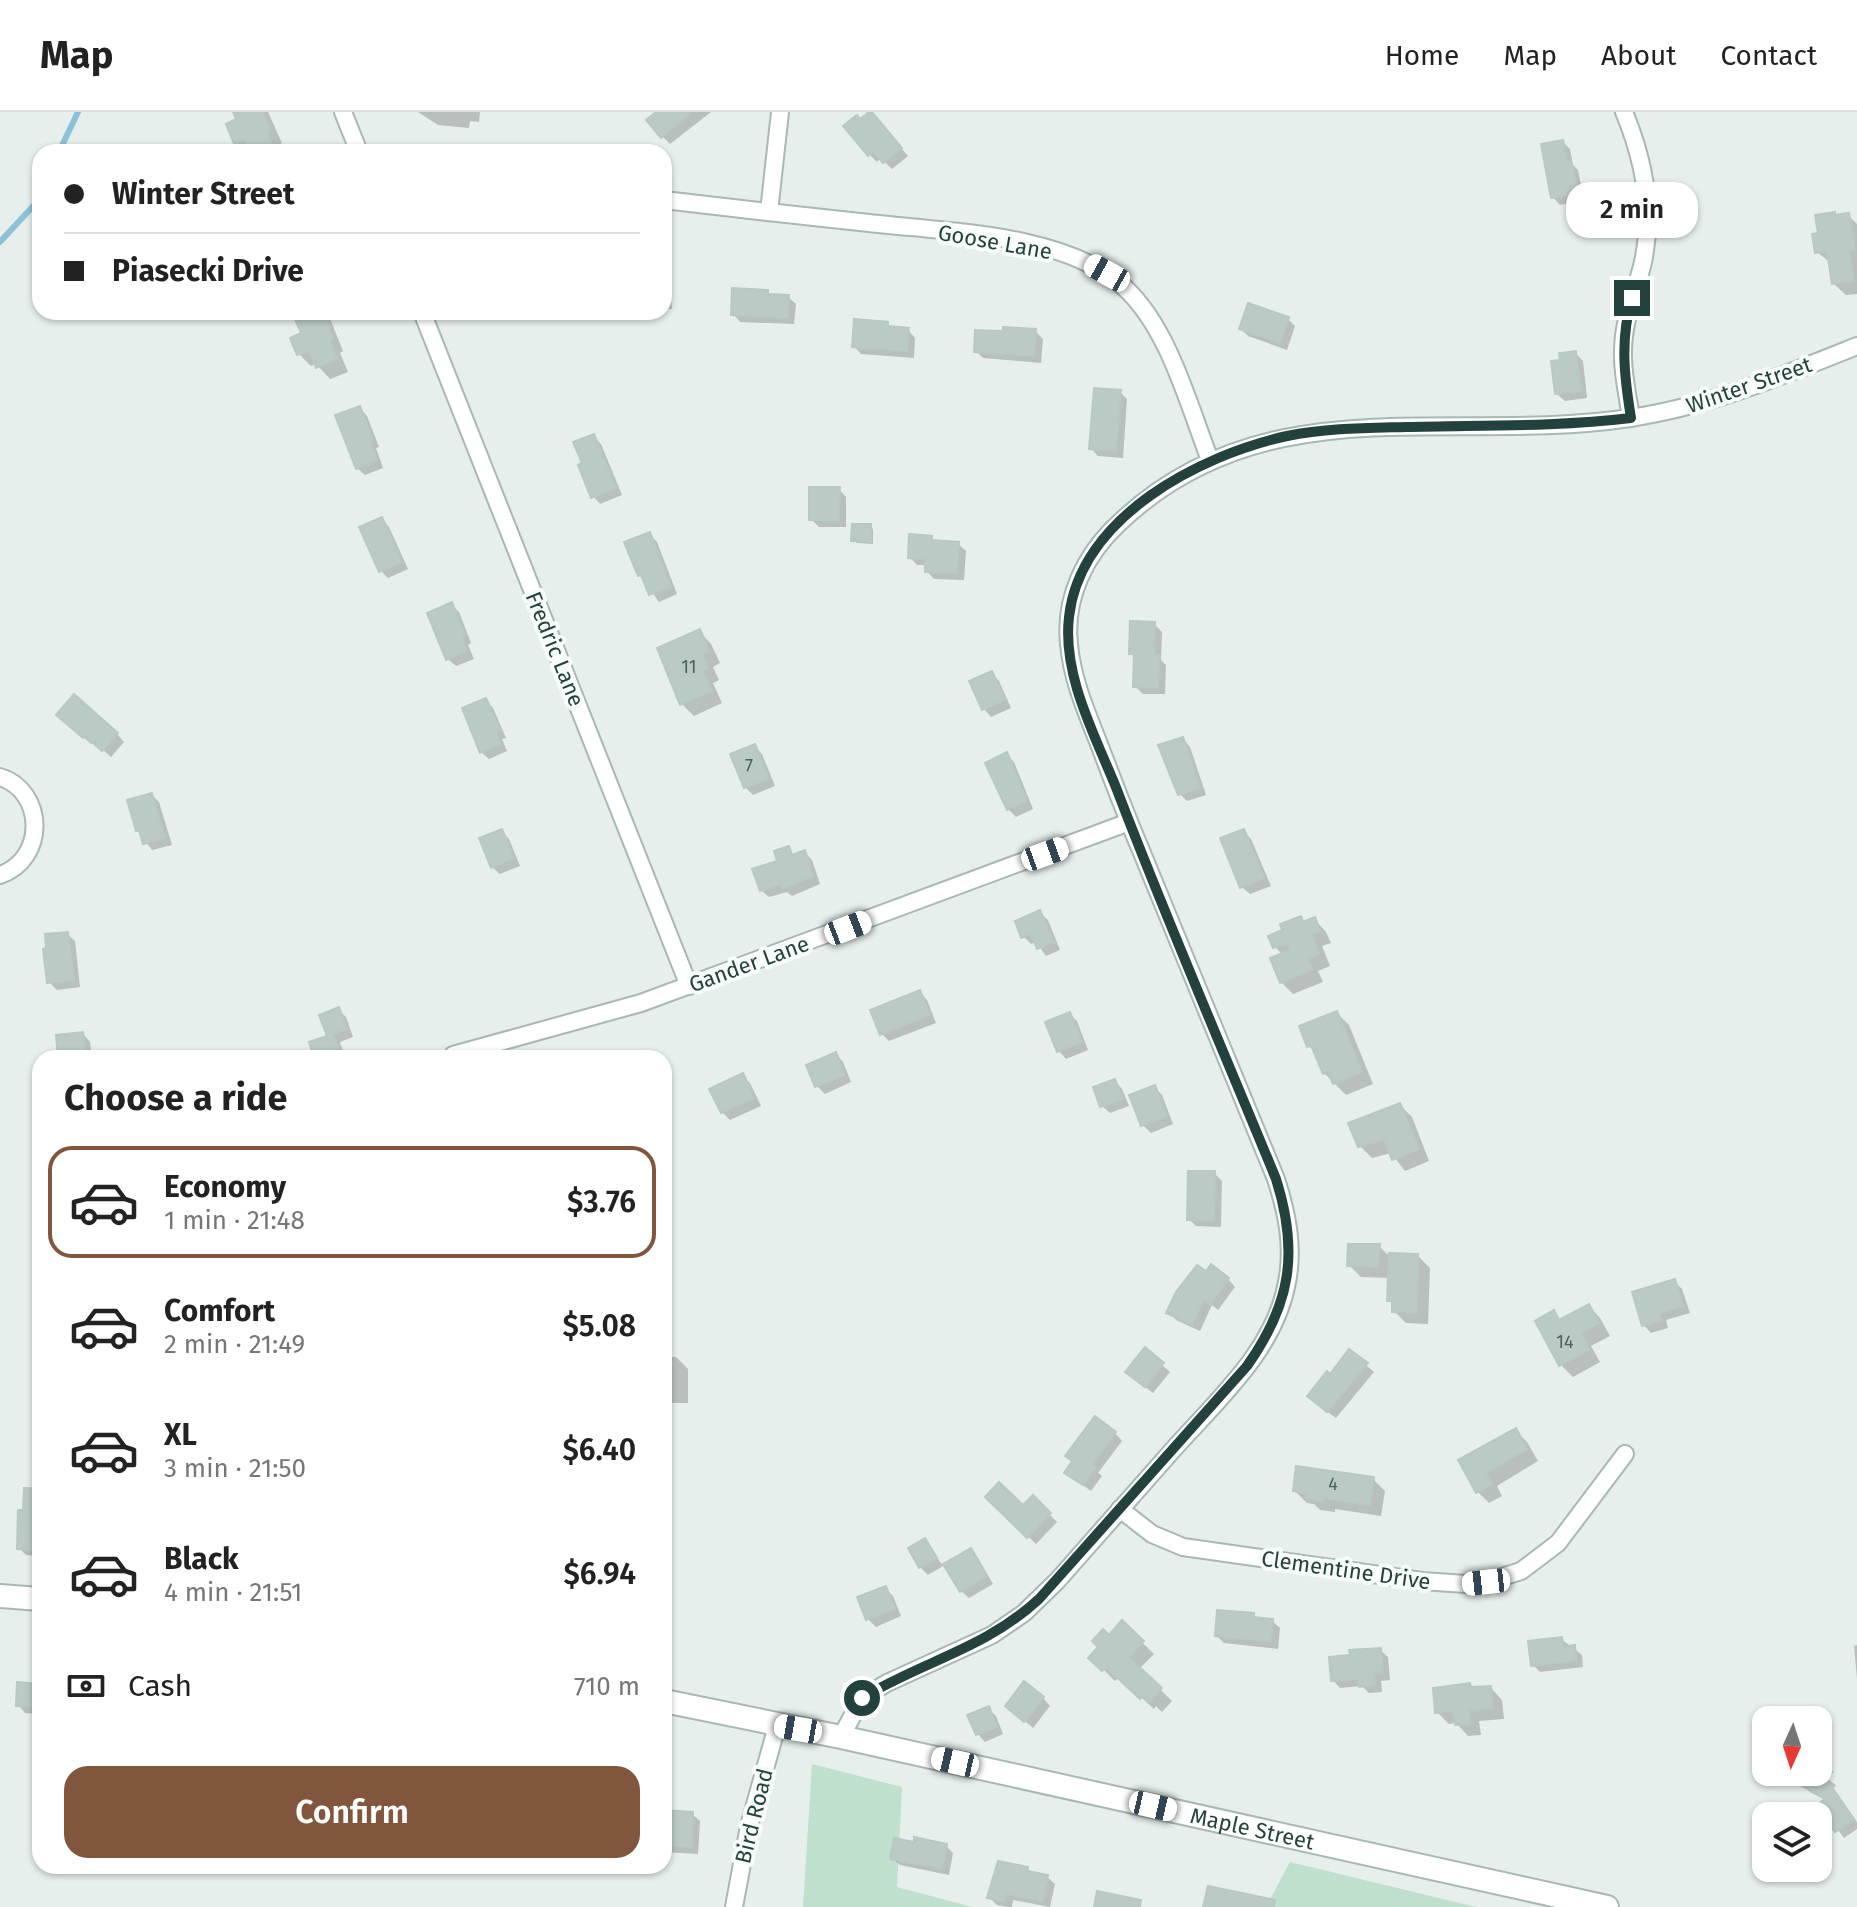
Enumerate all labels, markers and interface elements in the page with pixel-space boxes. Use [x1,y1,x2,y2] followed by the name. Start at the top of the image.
[40,32,113,78] text: Map
[1385,39,1459,72] text: Home
[1503,39,1557,72] text: Map
[1601,39,1676,72] text: About
[1720,39,1817,72] text: Contact
[112,176,295,212] text: Winter Street
[1566,182,1698,238] callout: 2 min
[1600,194,1664,225] text: 2 min
[936,219,1054,265] street label: Goose Lane
[1080,251,1134,295] car
[112,253,304,289] text: Piasecki Drive
[1614,280,1650,316] route end
[1683,351,1815,419] street label: Winter Street
[520,588,590,710] street label: Fredric Lane
[681,656,697,678] house number: 11
[745,755,753,777] house number: 7
[1018,835,1072,873] car
[821,908,875,948] car
[685,930,813,998] street label: Gander Lane
[64,1076,287,1120] text: Choose a ride
[68,1166,140,1238] icon: car
[164,1169,286,1205] text: Economy
[567,1184,636,1220] text: $3.76
[164,1205,305,1236] text: 1 min · 21:48
[68,1290,140,1362] icon: car
[164,1293,275,1329] text: Comfort
[562,1308,636,1344] text: $5.08
[164,1329,305,1360] text: 2 min · 21:49
[1556,1331,1574,1353] house number: 14
[68,1414,140,1486] icon: car
[164,1417,197,1453] text: XL
[562,1432,636,1468] text: $6.40
[164,1453,306,1484] text: 3 min · 21:50
[1328,1473,1338,1495] house number: 4
[68,1538,140,1610] icon: car
[164,1541,239,1577] text: Black
[1260,1545,1432,1595] street label: Clementine Drive
[563,1556,636,1592] text: $6.94
[1461,1568,1511,1596] car
[164,1577,302,1608] text: 4 min · 21:51
[64,1664,108,1708] icon: cash
[128,1668,192,1704] text: Cash
[574,1671,640,1702] text: 710 m
[844,1680,880,1716] route start
[1752,1706,1832,1786] north arrow
[1752,1706,1832,1882] map controls
[772,1713,824,1745] car
[929,1745,981,1779] car
[64,1766,640,1858] button: Confirm
[729,1766,779,1866] street label: Bird Road
[1127,1789,1179,1823] car
[1188,1801,1317,1855] street label: Maple Street
[1752,1802,1832,1882] button: layers

